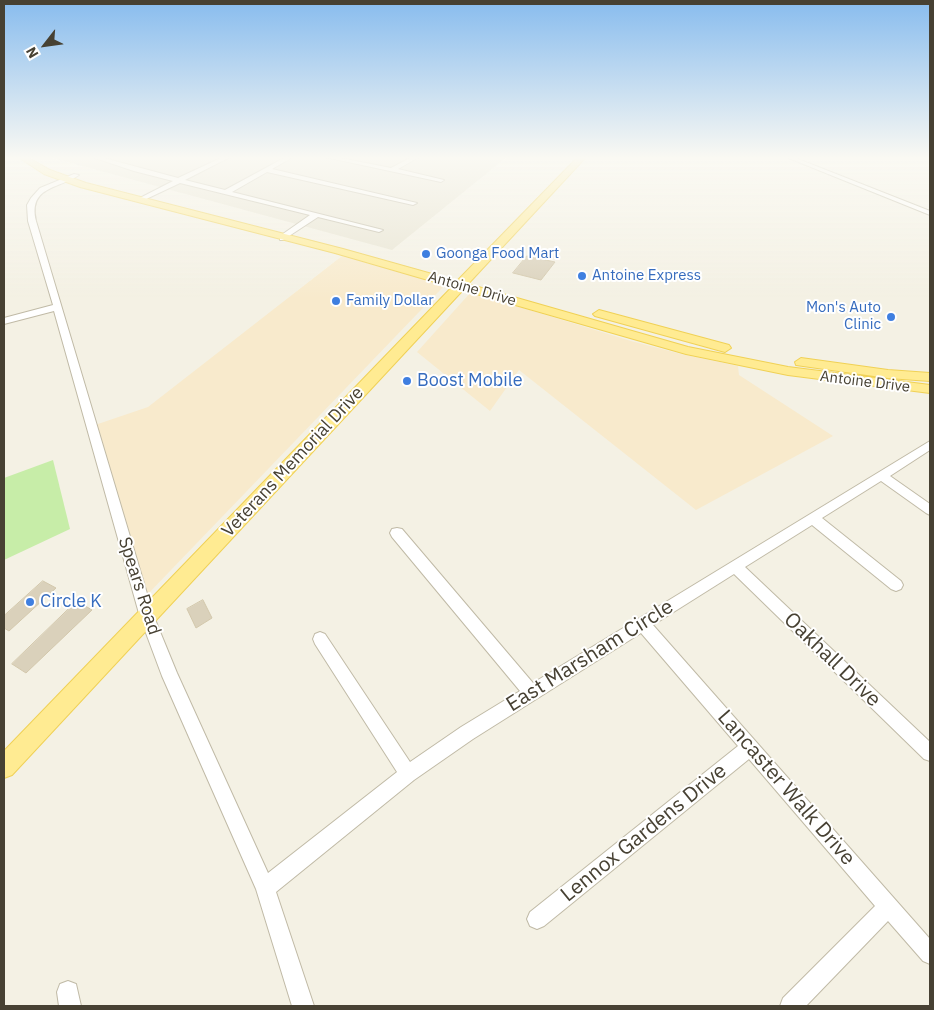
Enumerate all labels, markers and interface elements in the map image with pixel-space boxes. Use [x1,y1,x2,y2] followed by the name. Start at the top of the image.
[20,20,70,70] north arrow
[22,44,42,61] text: N
[436,245,559,263] place label: Goonga Food Mart
[420,248,432,260] marker: Goonga Food Mart
[592,267,701,285] place label: Antoine Express
[426,268,518,310] street label: Antoine Drive
[576,270,588,282] marker: Antoine Express
[346,292,434,310] place label: Family Dollar
[330,295,342,307] marker: Family Dollar
[806,299,881,334] place label: Mon's Auto Clinic
[885,311,897,323] marker: Mon's Auto Clinic
[819,368,911,396] street label: Antoine Drive
[417,370,523,392] place label: Boost Mobile
[401,375,413,387] marker: Boost Mobile
[218,382,368,542] street label: Veterans Memorial Drive
[113,534,165,638] street label: Spears Road
[40,591,102,613] place label: Circle K
[502,594,678,718] street label: East Marsham Circle
[24,596,36,608] marker: Circle K
[778,607,886,713] street label: Oakhall Drive
[712,705,860,871] street label: Lancaster Walk Drive
[556,758,732,908] street label: Lennox Gardens Drive

